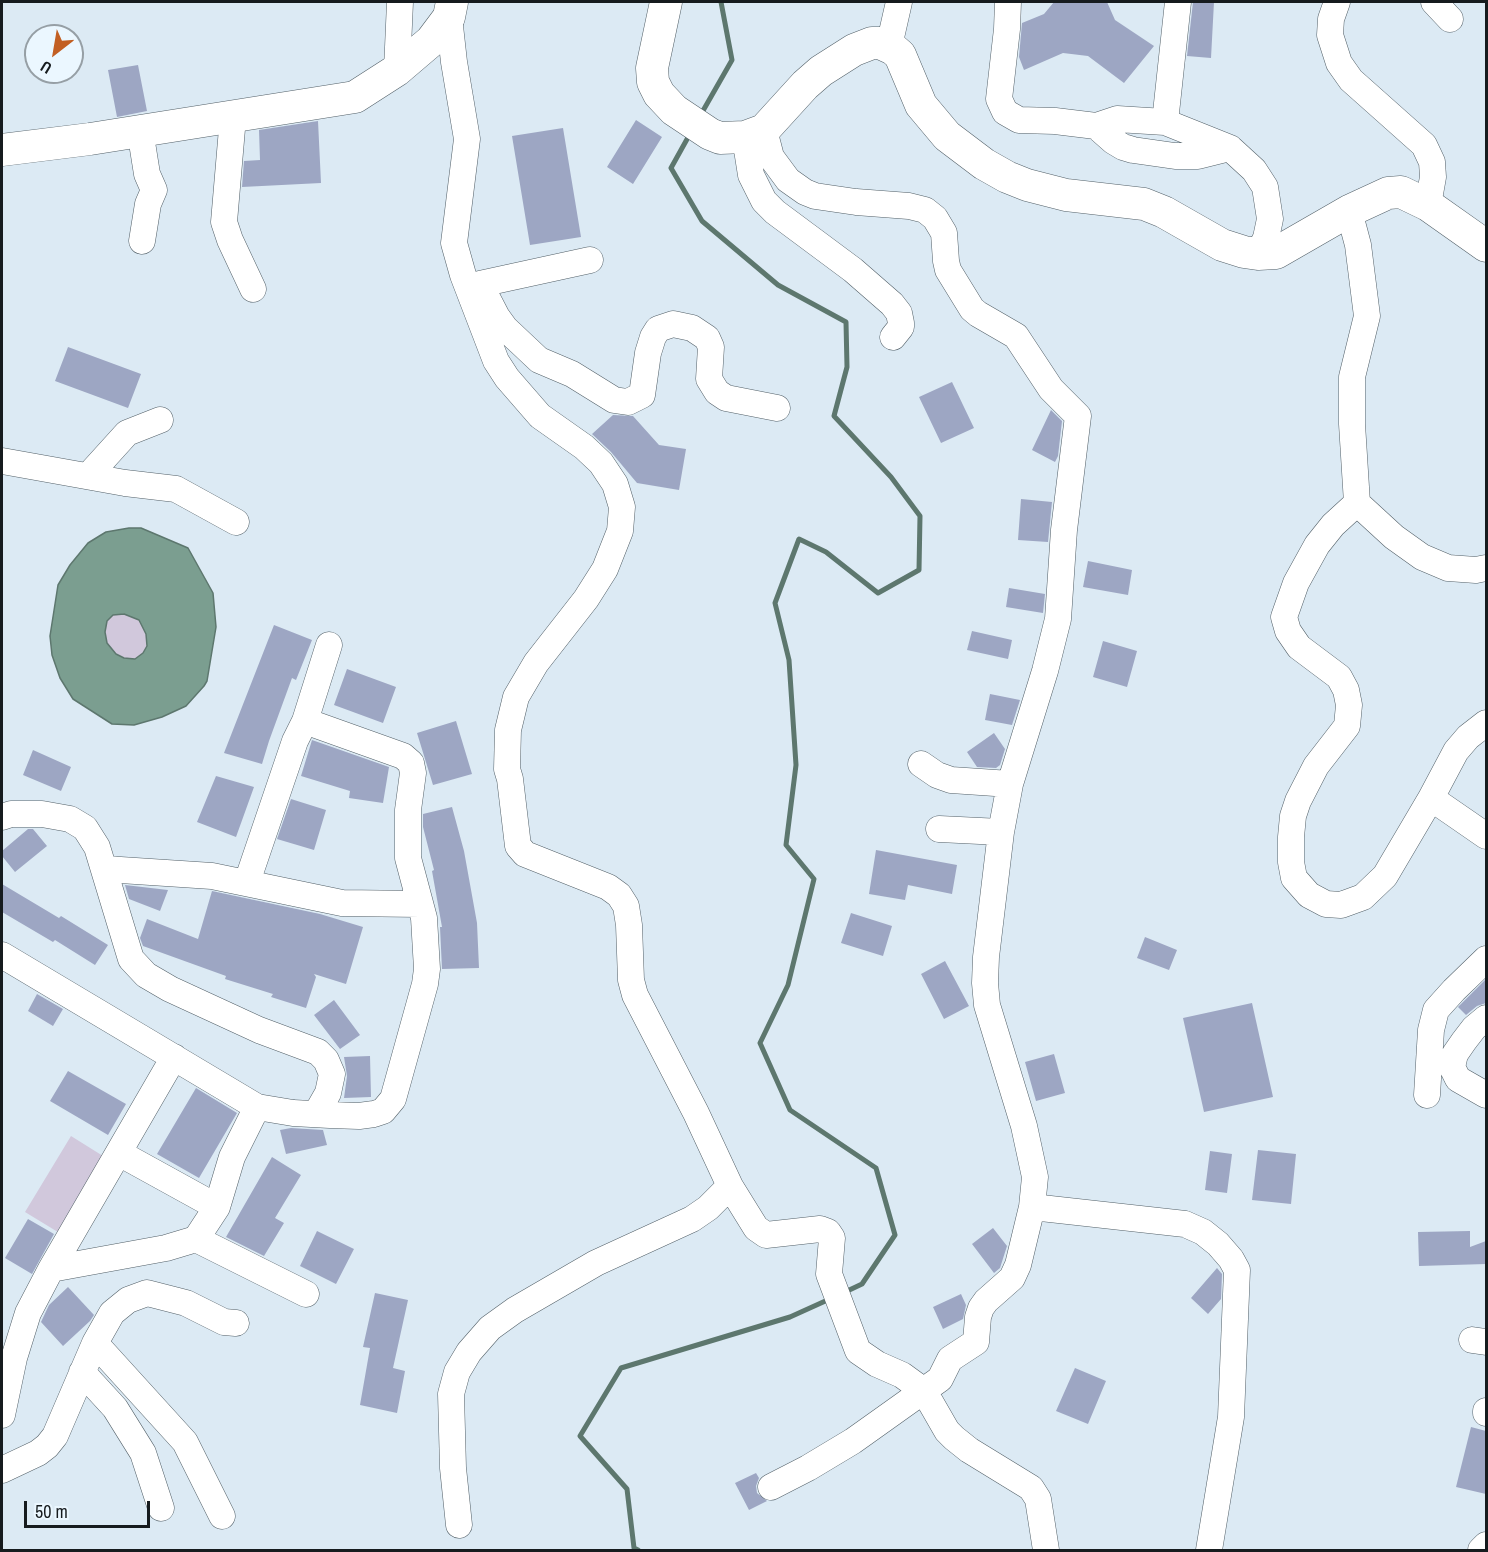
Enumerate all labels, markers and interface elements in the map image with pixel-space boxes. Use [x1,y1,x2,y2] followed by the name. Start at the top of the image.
[24,24,84,84] north arrow
[36,56,55,80] text: U
[27,1489,153,1527] scale bar
[35,1499,68,1524] text: 50 m

